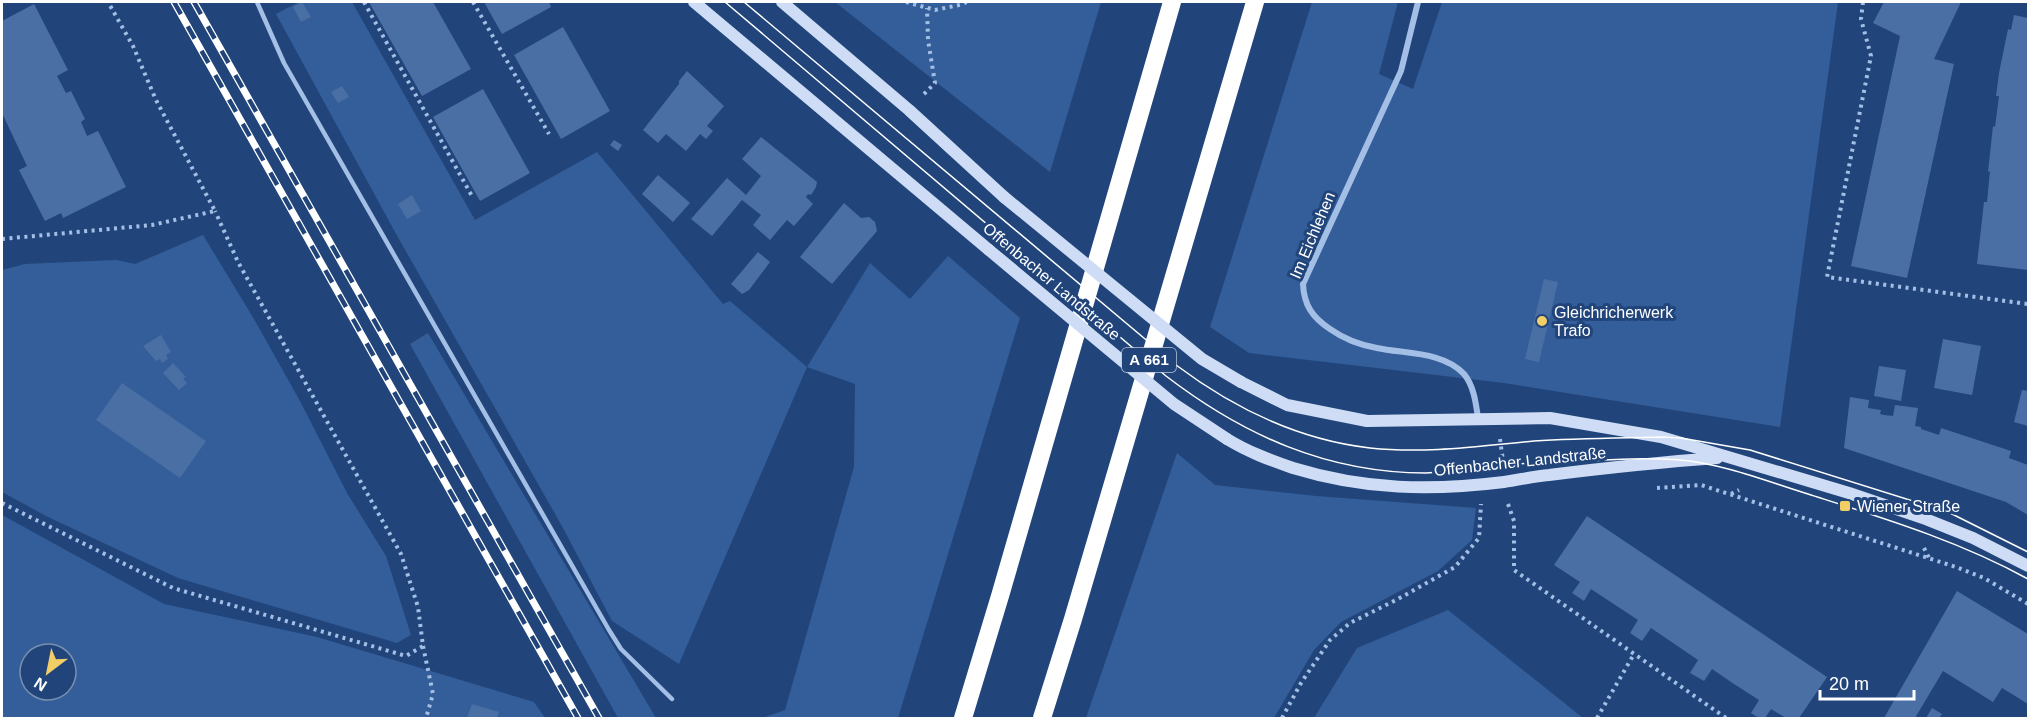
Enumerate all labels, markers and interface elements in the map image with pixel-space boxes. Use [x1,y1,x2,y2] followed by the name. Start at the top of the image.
[1287,189,1338,281] street label: Im Eichlehen
[980,219,1124,344] street label: Offenbacher Landstraße
[1554,304,1674,339] place label: Gleichricherwerk Trafo
[1535,314,1549,328] marker: Gleichricherwerk Trafo
[1122,348,1176,372] road number: A 661
[1433,444,1607,479] street label: Offenbacher Landstraße
[1857,498,1960,515] place label: Wiener Straße
[1838,499,1852,513] marker: Wiener Straße
[18,642,78,702] north arrow
[1820,663,1914,701] scale bar
[31,674,50,695] text: N
[1829,674,1869,694] text: 20 m

